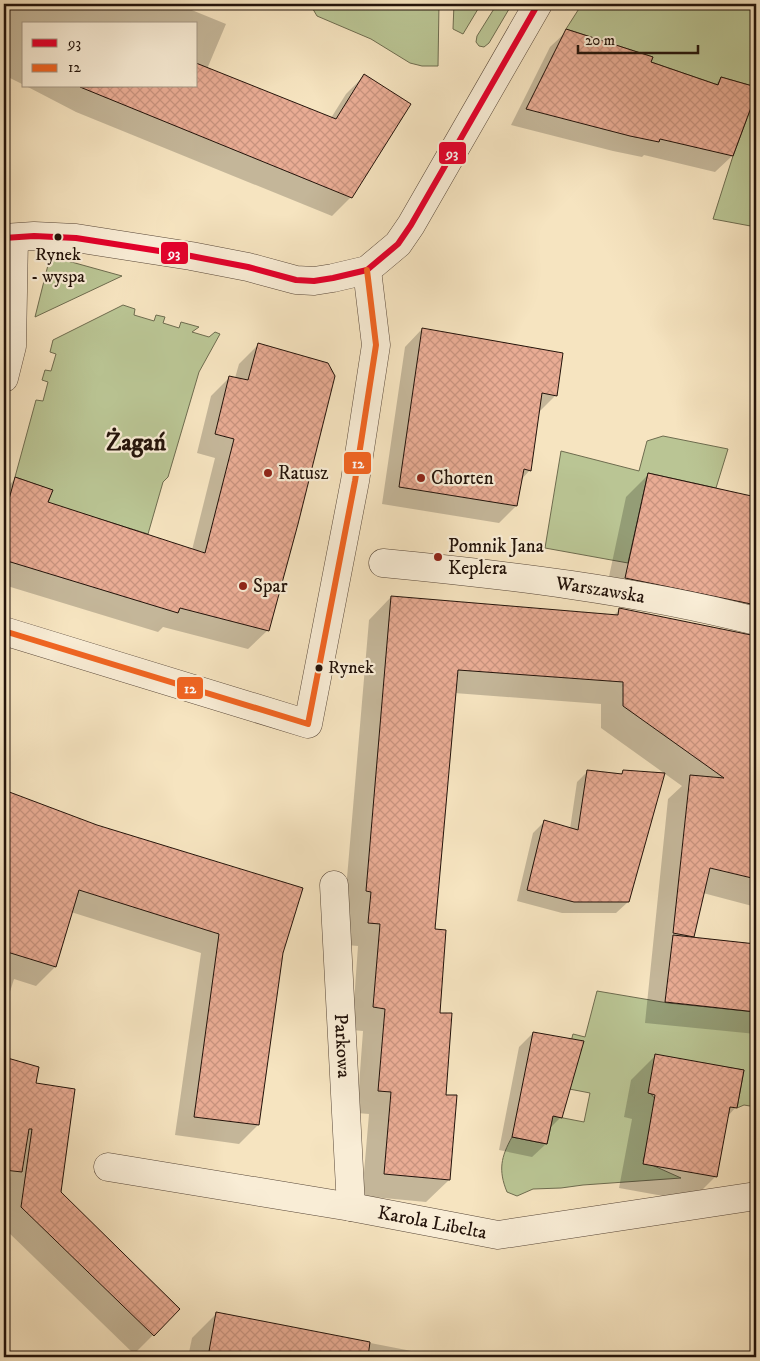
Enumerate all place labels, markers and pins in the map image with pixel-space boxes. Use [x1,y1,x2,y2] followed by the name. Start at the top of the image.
[53,232,63,242] marker: Rynek - wyspa
[31,244,85,288] place label: Rynek - wyspa
[278,462,329,485] place label: Ratusz
[262,467,274,479] marker: Ratusz
[431,467,494,490] place label: Chorten
[415,472,427,484] marker: Chorten
[448,535,544,580] place label: Pomnik Jana Keplera
[432,551,444,563] marker: Pomnik Jana Keplera
[253,575,288,598] place label: Spar
[237,580,249,592] marker: Spar
[328,657,374,679] place label: Rynek
[314,663,324,673] marker: Rynek

